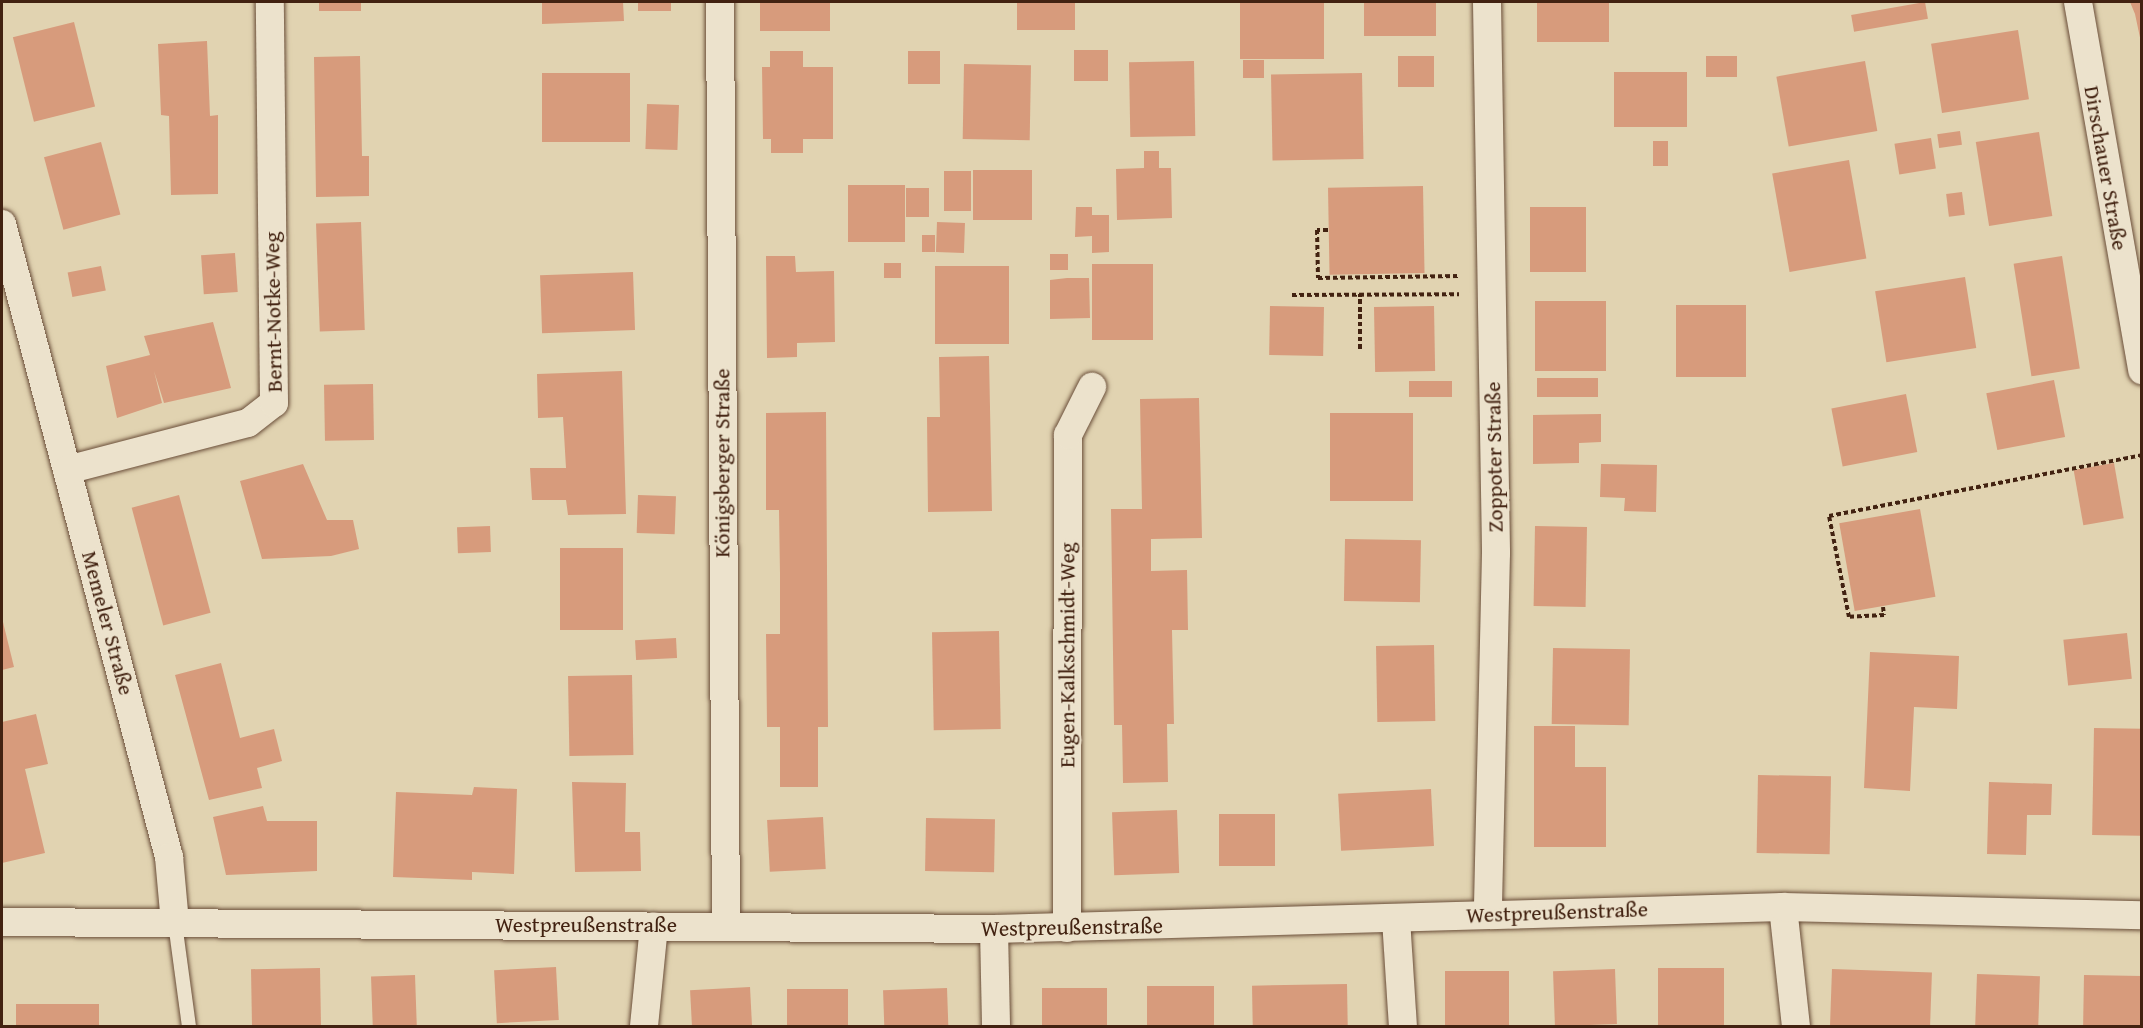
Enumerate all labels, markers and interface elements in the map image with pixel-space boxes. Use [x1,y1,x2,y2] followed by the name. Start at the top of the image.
[2079,84,2133,252] street label: Dirschauer Straße
[258,231,288,393] street label: Bernt-Notke-Weg
[709,368,735,558] street label: Königsberger Straße
[1479,381,1509,533] street label: Zoppoter Straße
[1054,542,1080,768] street label: Eugen-Kalkschmidt-Weg
[76,548,140,698] street label: Memeler Straße
[1466,896,1648,928] street label: Westpreußenstraße
[495,912,677,938] street label: Westpreußenstraße
[981,912,1163,942] street label: Westpreußenstraße

